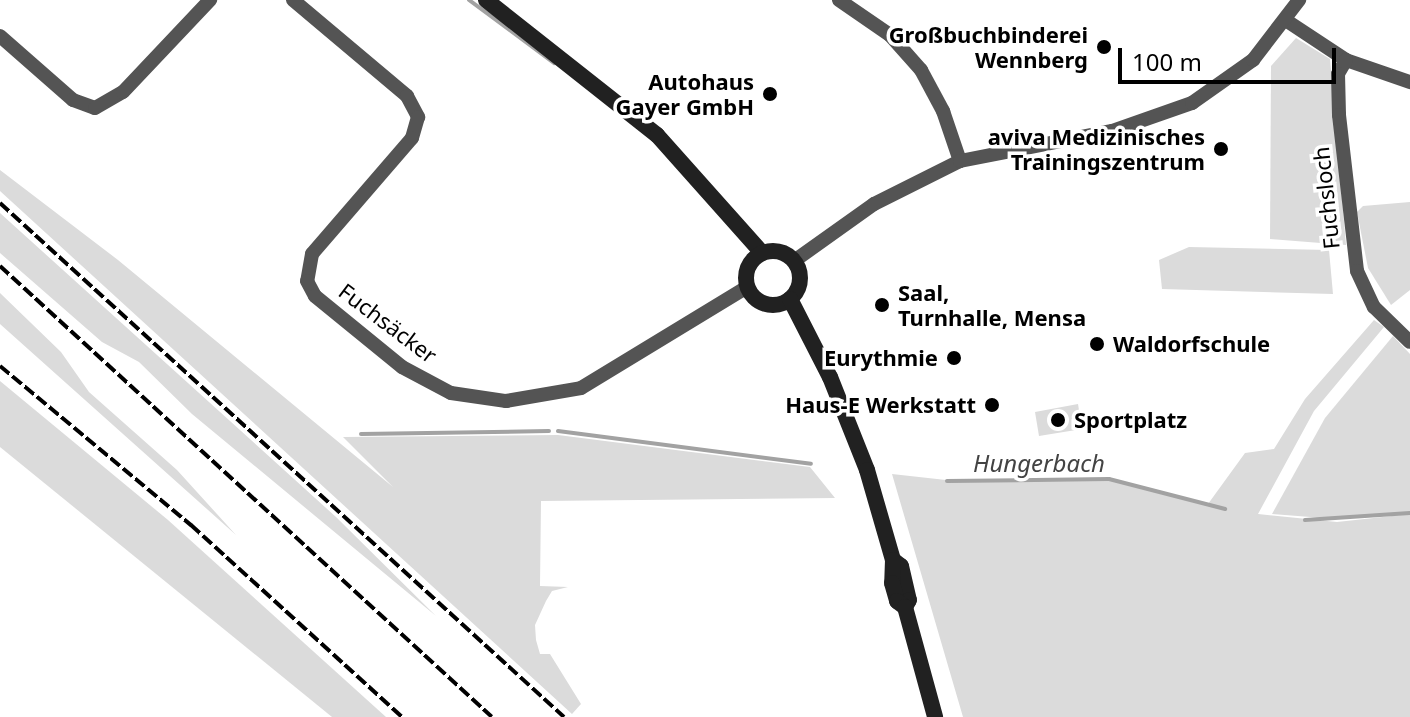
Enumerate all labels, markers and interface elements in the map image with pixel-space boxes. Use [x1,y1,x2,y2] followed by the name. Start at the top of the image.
[889,21,1088,72] place label: Großbuchbinderei Wennberg
[1122,32,1340,82] scale bar
[1095,38,1113,56] marker: Großbuchbinderei Wennberg
[1132,45,1202,78] text: 100 m
[616,68,754,120] place label: Autohaus Gayer GmbH
[761,85,779,103] marker: Autohaus Gayer GmbH
[988,123,1205,174] place label: aviva Medizinisches Trainingszentrum
[1212,140,1230,158] marker: aviva Medizinisches Trainingszentrum
[1307,145,1345,251] street label: Fuchsloch
[334,278,442,368] street label: Fuchsäcker
[898,279,1086,330] place label: Saal, Turnhalle, Mensa
[873,296,891,314] marker: Saal, Turnhalle, Mensa
[1113,331,1270,357] place label: Waldorfschule
[1088,335,1106,353] marker: Waldorfschule
[824,345,938,371] place label: Eurythmie
[945,349,963,367] marker: Eurythmie
[785,392,976,418] place label: Haus-E Werkstatt
[983,396,1001,414] marker: Haus-E Werkstatt
[1074,407,1187,433] place label: Sportplatz
[1049,411,1067,429] marker: Sportplatz
[973,449,1105,477] water label: Hungerbach

